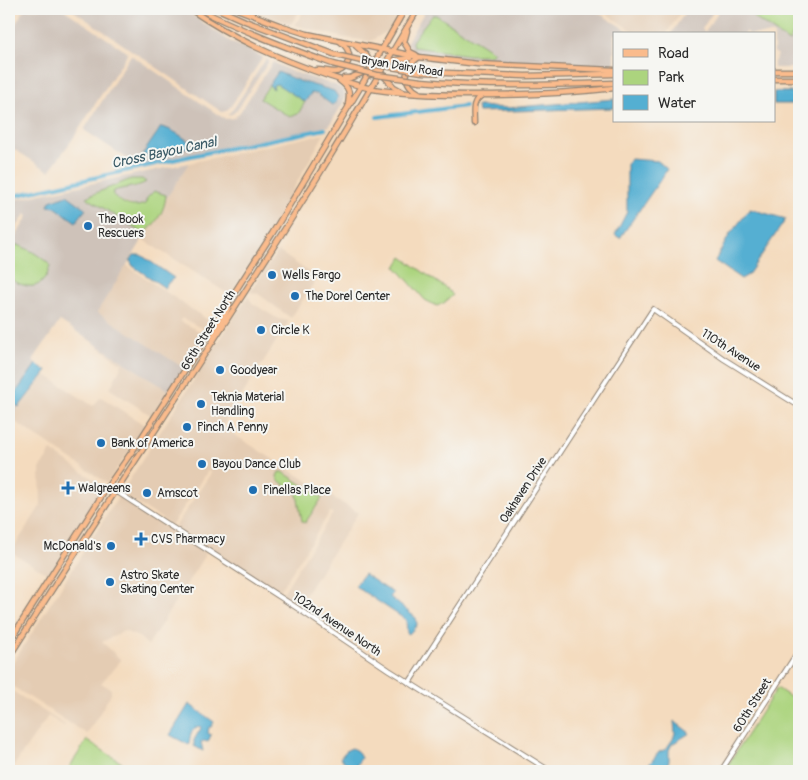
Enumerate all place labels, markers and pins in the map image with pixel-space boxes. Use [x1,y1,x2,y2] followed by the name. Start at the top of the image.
[98,212,145,241] place label: The Book Rescuers
[82,220,94,232] marker: The Book Rescuers
[282,268,341,283] place label: Wells Fargo
[266,269,278,281] marker: Wells Fargo
[305,289,391,304] place label: The Dorel Center
[289,290,301,302] marker: The Dorel Center
[271,323,310,338] place label: Circle K
[255,324,267,336] marker: Circle K
[230,363,278,378] place label: Goodyear
[214,364,226,376] marker: Goodyear
[211,390,285,419] place label: Teknia Material Handling
[195,398,207,410] marker: Teknia Material Handling
[197,420,268,435] place label: Pinch A Penny
[181,421,193,433] marker: Pinch A Penny
[111,436,194,451] place label: Bank of America
[95,437,107,449] marker: Bank of America
[212,457,301,472] place label: Bayou Dance Club
[196,458,208,470] marker: Bayou Dance Club
[78,481,131,496] place label: Walgreens
[62,482,74,494] marker: Walgreens
[263,483,331,498] place label: Pinellas Place
[247,484,259,496] marker: Pinellas Place
[157,486,198,501] place label: Amscot
[141,487,153,499] marker: Amscot
[151,532,225,547] place label: CVS Pharmacy
[135,533,147,545] marker: CVS Pharmacy
[44,539,102,554] place label: McDonald's
[105,540,117,552] marker: McDonald's
[120,568,195,597] place label: Astro Skate Skating Center
[104,576,116,588] marker: Astro Skate Skating Center

